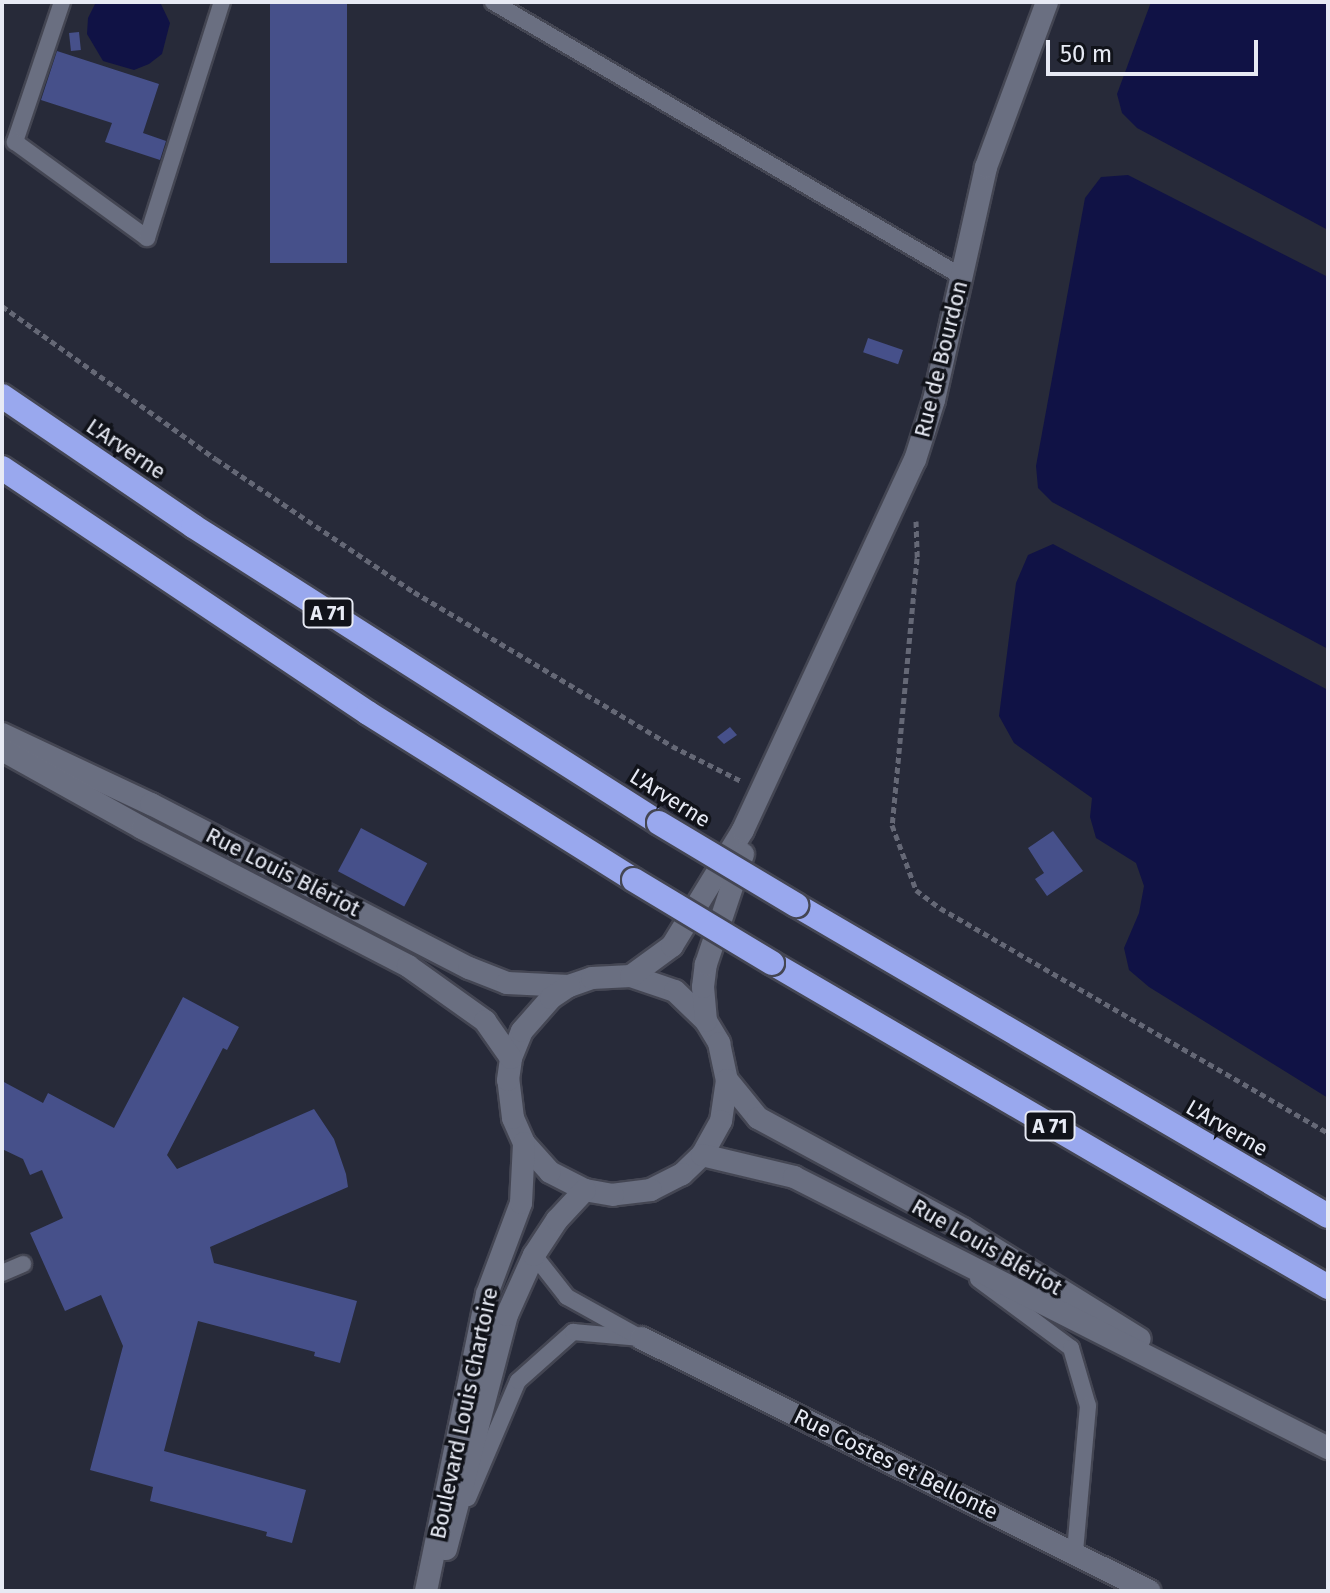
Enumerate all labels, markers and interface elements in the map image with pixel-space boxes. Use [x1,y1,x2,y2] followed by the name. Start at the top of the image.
[1050,24,1262,74] scale bar
[1060,40,1112,68] text: 50 m
[909,278,973,440] street label: Rue de Bourdon
[81,413,171,485] street label: L'Arverne
[302,597,354,629] road number: A 71
[625,763,715,833] street label: L'Arverne
[201,822,365,922] street label: Rue Louis Blériot
[1181,1094,1273,1162] street label: L'Arverne
[1024,1110,1076,1142] road number: A 71
[907,1193,1067,1301] street label: Rue Louis Blériot
[424,1285,504,1541] street label: Boulevard Louis Chartoire
[790,1403,1002,1525] street label: Rue Costes et Bellonte

